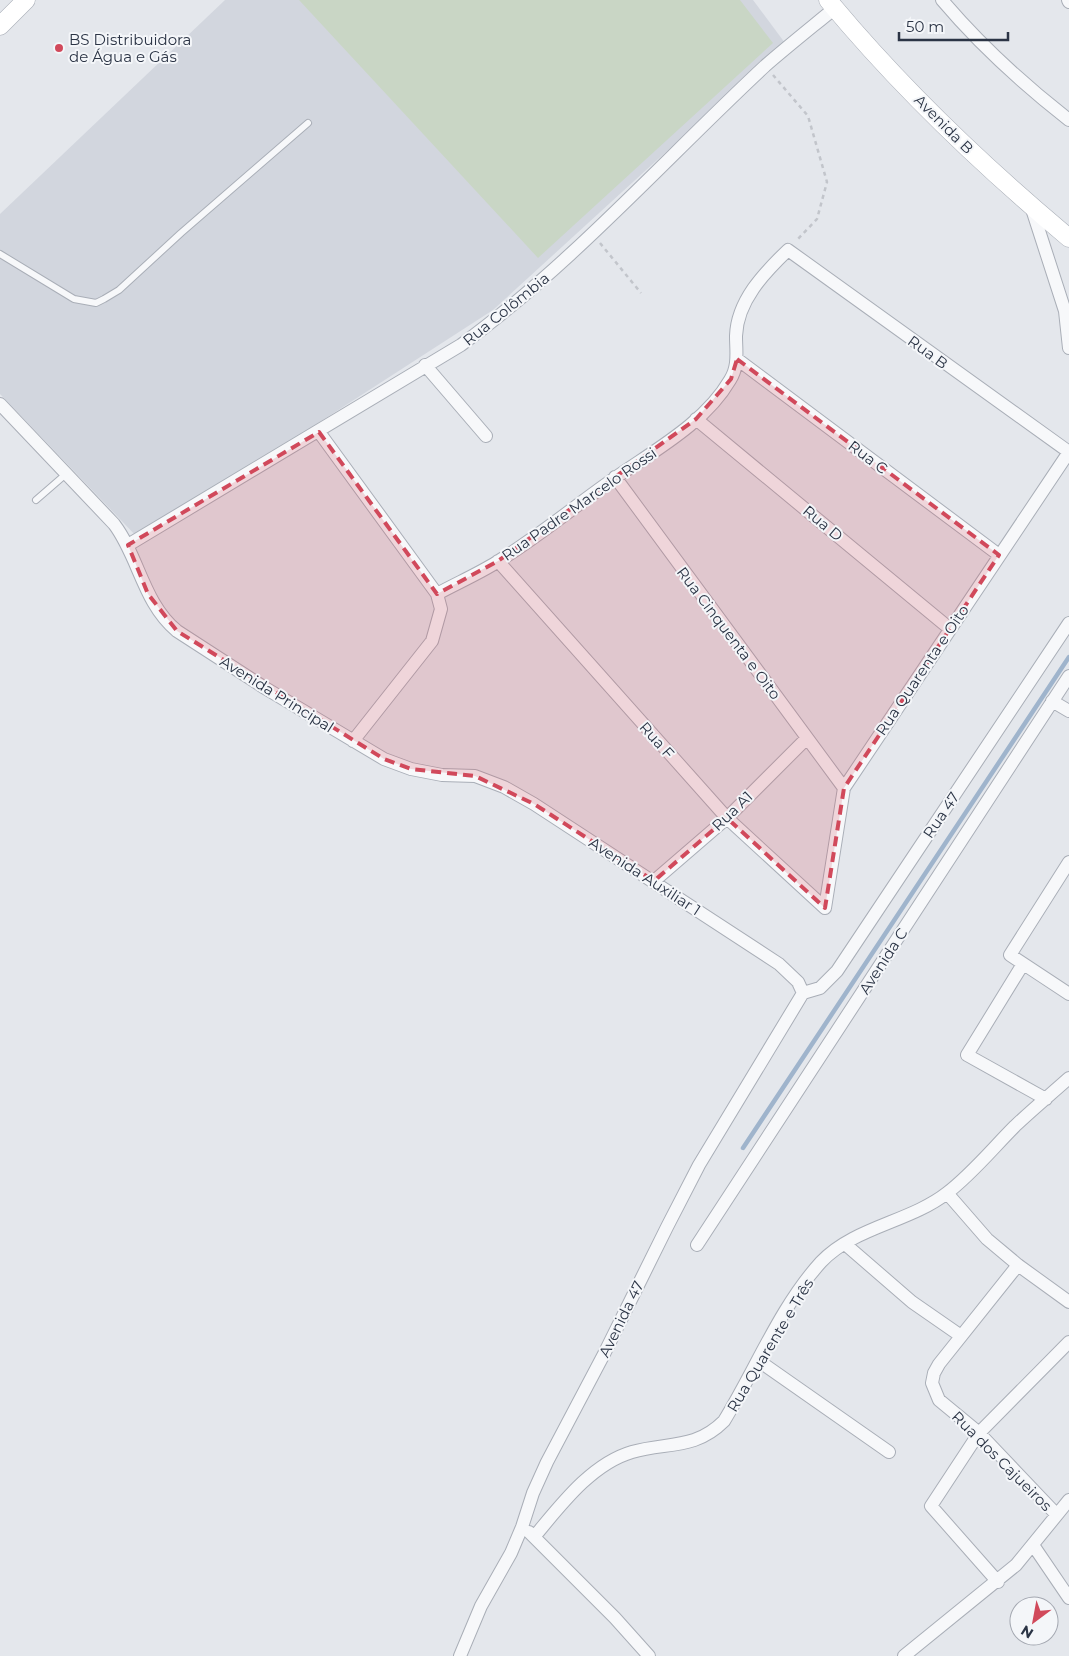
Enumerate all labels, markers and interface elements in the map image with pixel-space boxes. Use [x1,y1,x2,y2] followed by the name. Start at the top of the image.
[899,10,1008,42] scale bar
[906,17,944,36] text: 50 m
[69,30,191,66] place label: BS Distribuidora de Água e Gás
[53,42,65,54] marker: BS Distribuidora de Água e Gás
[910,90,978,158] street label: Avenida B
[459,268,553,350] street label: Rua Colômbia
[904,331,952,373] street label: Rua B
[845,436,892,478] street label: Rua C
[498,443,660,565] street label: Rua Padre Marcelo Rossi
[799,501,847,545] street label: Rua D
[673,563,785,703] street label: Rua Cinquenta e Oito
[871,601,973,739] street label: Rua Quarenta e Oito
[217,651,337,737] street label: Avenida Principal
[635,718,679,762] street label: Rua F
[708,787,756,835] street label: Rua A1
[919,788,963,842] street label: Rua 47
[586,833,704,919] street label: Avenida Auxiliar 1
[855,924,912,998] street label: Avenida C
[723,1275,817,1415] street label: Rua Quarente e Três
[594,1278,648,1360] street label: Avenida 47
[948,1407,1056,1515] street label: Rua dos Cajueiros
[1009,1596,1059,1646] north arrow
[1018,1621,1037,1643] text: N

